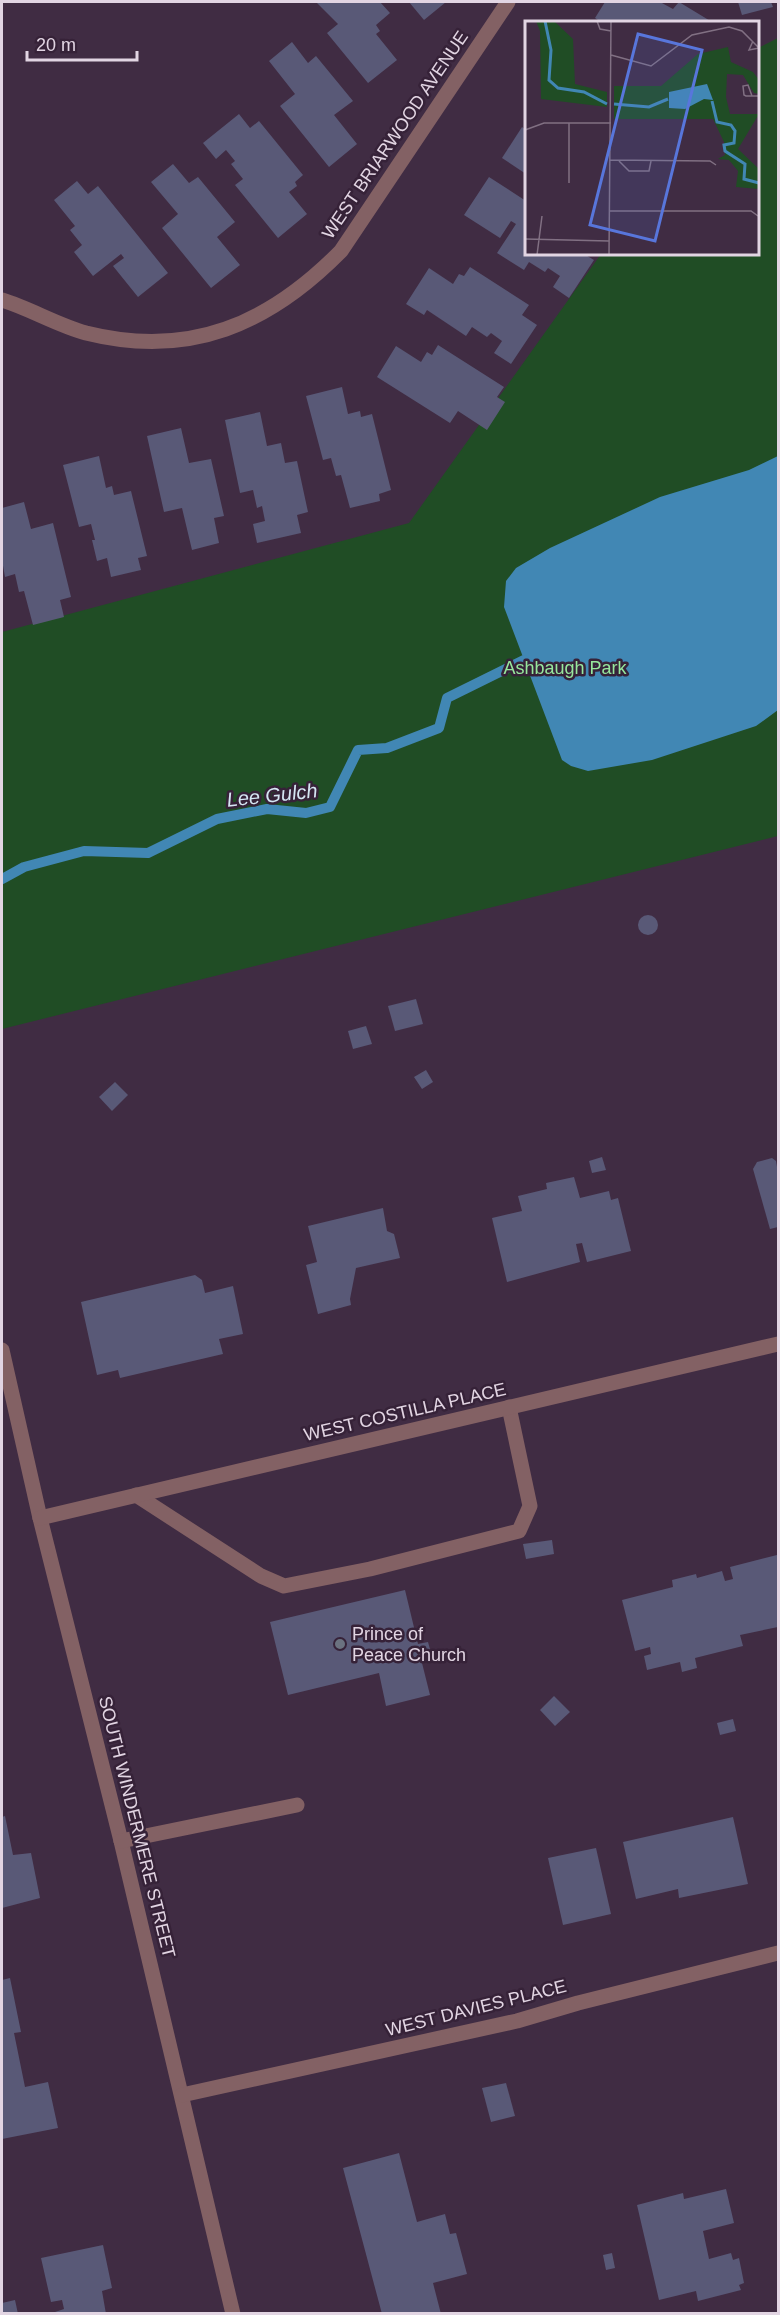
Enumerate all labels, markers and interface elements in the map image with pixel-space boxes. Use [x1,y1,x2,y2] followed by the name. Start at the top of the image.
[525,21,759,255] inset map
[27,24,136,62] scale bar
[318,27,472,243] street label: WEST BRIARWOOD AVENUE
[36,35,76,55] text: 20 m
[503,658,628,678] park label: Ashbaugh Park
[226,779,318,811] water label: Lee Gulch
[302,1379,508,1445] street label: WEST COSTILLA PLACE
[352,1624,466,1665] place label: Prince of Peace Church
[333,1637,347,1651] marker: Prince of Peace Church
[95,1694,179,1960] street label: SOUTH WINDERMERE STREET
[384,1976,568,2040] street label: WEST DAVIES PLACE

